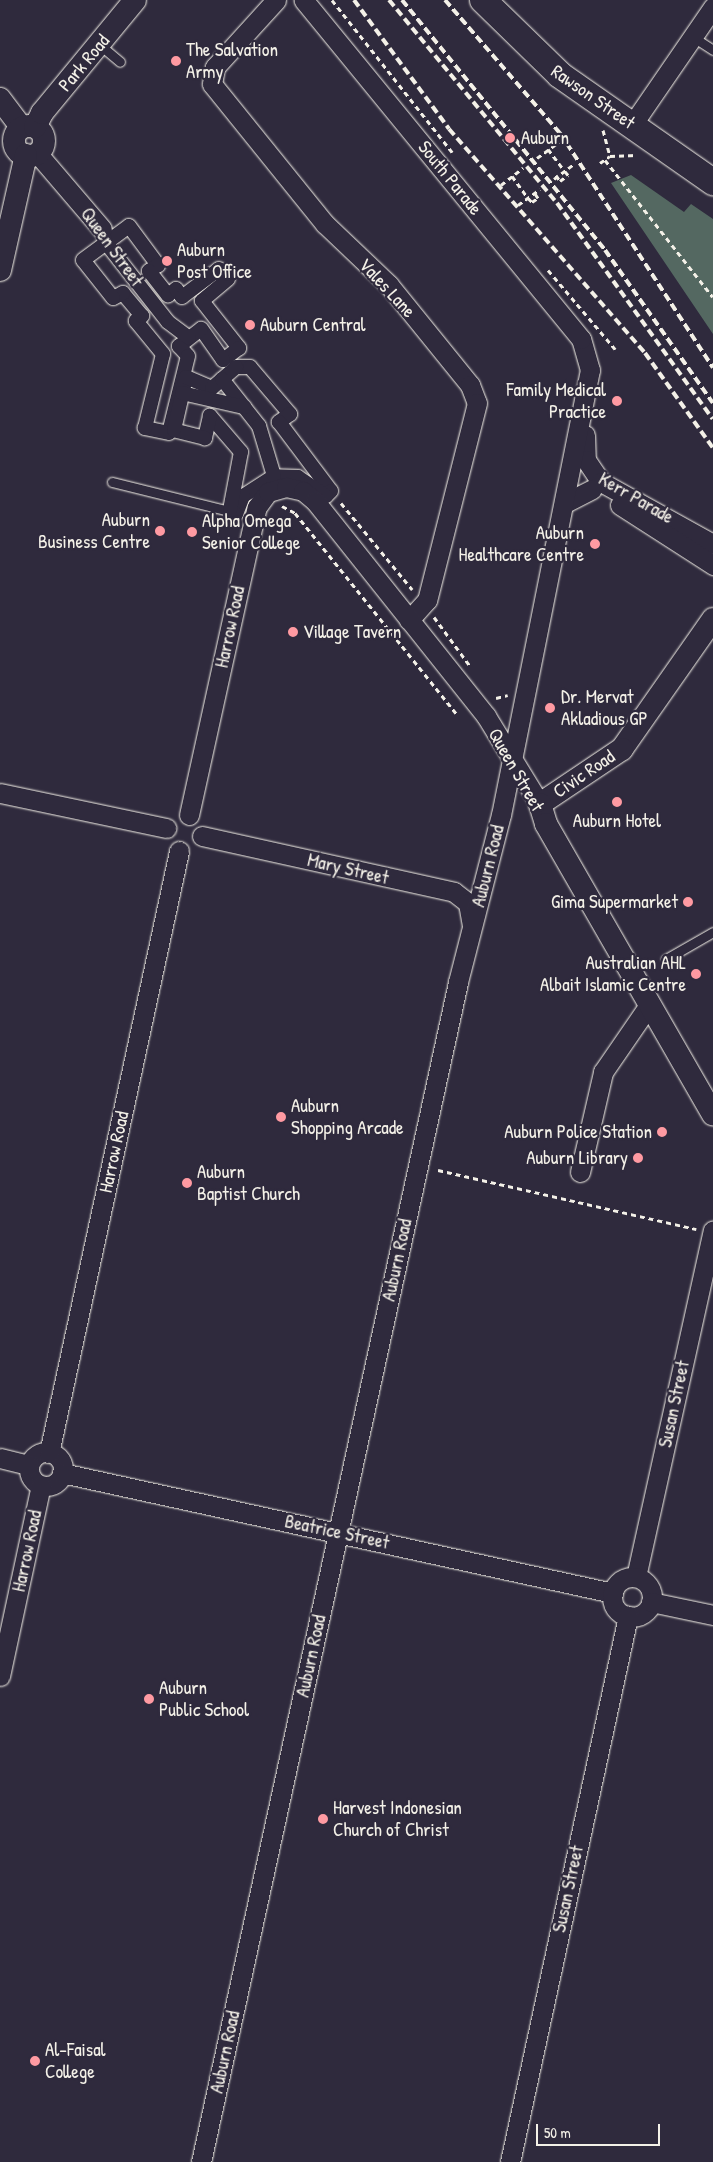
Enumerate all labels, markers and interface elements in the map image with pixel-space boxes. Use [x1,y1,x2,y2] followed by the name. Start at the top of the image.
[54,30,114,96] street label: Park Road
[186,39,278,83] place label: The Salvation Army
[170,55,182,67] marker: The Salvation Army
[547,60,639,134] street label: Rawson Street
[521,127,569,149] place label: Auburn
[503,131,517,145] marker: Auburn
[413,136,487,220] street label: South Parade
[76,203,148,291] street label: Queen Street
[177,239,252,283] place label: Auburn Post Office
[354,253,420,323] street label: Vales Lane
[161,255,173,267] marker: Auburn Post Office
[260,314,365,336] place label: Auburn Central
[244,319,256,331] marker: Auburn Central
[506,379,606,423] place label: Family Medical Practice
[610,394,624,408] marker: Family Medical Practice
[594,467,678,529] street label: Kerr Parade
[38,509,150,553] place label: Auburn Business Centre
[202,510,300,554] place label: Alpha Omega Senior College
[458,522,584,566] place label: Auburn Healthcare Centre
[154,525,166,537] marker: Auburn Business Centre
[186,526,198,538] marker: Alpha Omega Senior College
[588,537,602,551] marker: Auburn Healthcare Centre
[210,584,250,670] street label: Harrow Road
[303,621,401,643] place label: Village Tavern
[287,626,299,638] marker: Village Tavern
[561,686,648,730] place label: Dr. Mervat Akladious GP
[543,701,557,715] marker: Dr. Mervat Akladious GP
[483,724,549,816] street label: Queen Street
[549,745,619,803] street label: Civic Road
[611,796,623,808] marker: Auburn Hotel
[573,810,661,832] place label: Auburn Hotel
[467,823,509,909] street label: Auburn Road
[305,849,391,889] street label: Mary Street
[551,891,678,913] place label: Gima Supermarket
[682,896,694,908] marker: Gima Supermarket
[540,952,686,996] place label: Australian AHL Albait Islamic Centre
[690,968,702,980] marker: Australian AHL Albait Islamic Centre
[291,1095,404,1139] place label: Auburn Shopping Arcade
[94,1109,134,1195] street label: Harrow Road
[275,1111,287,1123] marker: Auburn Shopping Arcade
[504,1121,652,1143] place label: Auburn Police Station
[656,1126,668,1138] marker: Auburn Police Station
[526,1147,628,1169] place label: Auburn Library
[632,1152,644,1164] marker: Auburn Library
[197,1161,300,1205] place label: Auburn Baptist Church
[181,1177,193,1189] marker: Auburn Baptist Church
[377,1217,417,1303] street label: Auburn Road
[654,1358,694,1450] street label: Susan Street
[7,1508,47,1594] street label: Harrow Road
[283,1510,391,1554] street label: Beatrice Street
[291,1613,331,1699] street label: Auburn Road
[159,1677,249,1721] place label: Auburn Public School
[143,1693,155,1705] marker: Auburn Public School
[333,1797,462,1841] place label: Harvest Indonesian Church of Christ
[317,1813,329,1825] marker: Harvest Indonesian Church of Christ
[548,1843,588,1935] street label: Susan Street
[205,2009,245,2095] street label: Auburn Road
[45,2039,106,2083] place label: Al-Faisal College
[29,2055,41,2067] marker: Al-Faisal College
[538,2114,662,2146] scale bar
[544,2122,571,2143] text: 50 m

